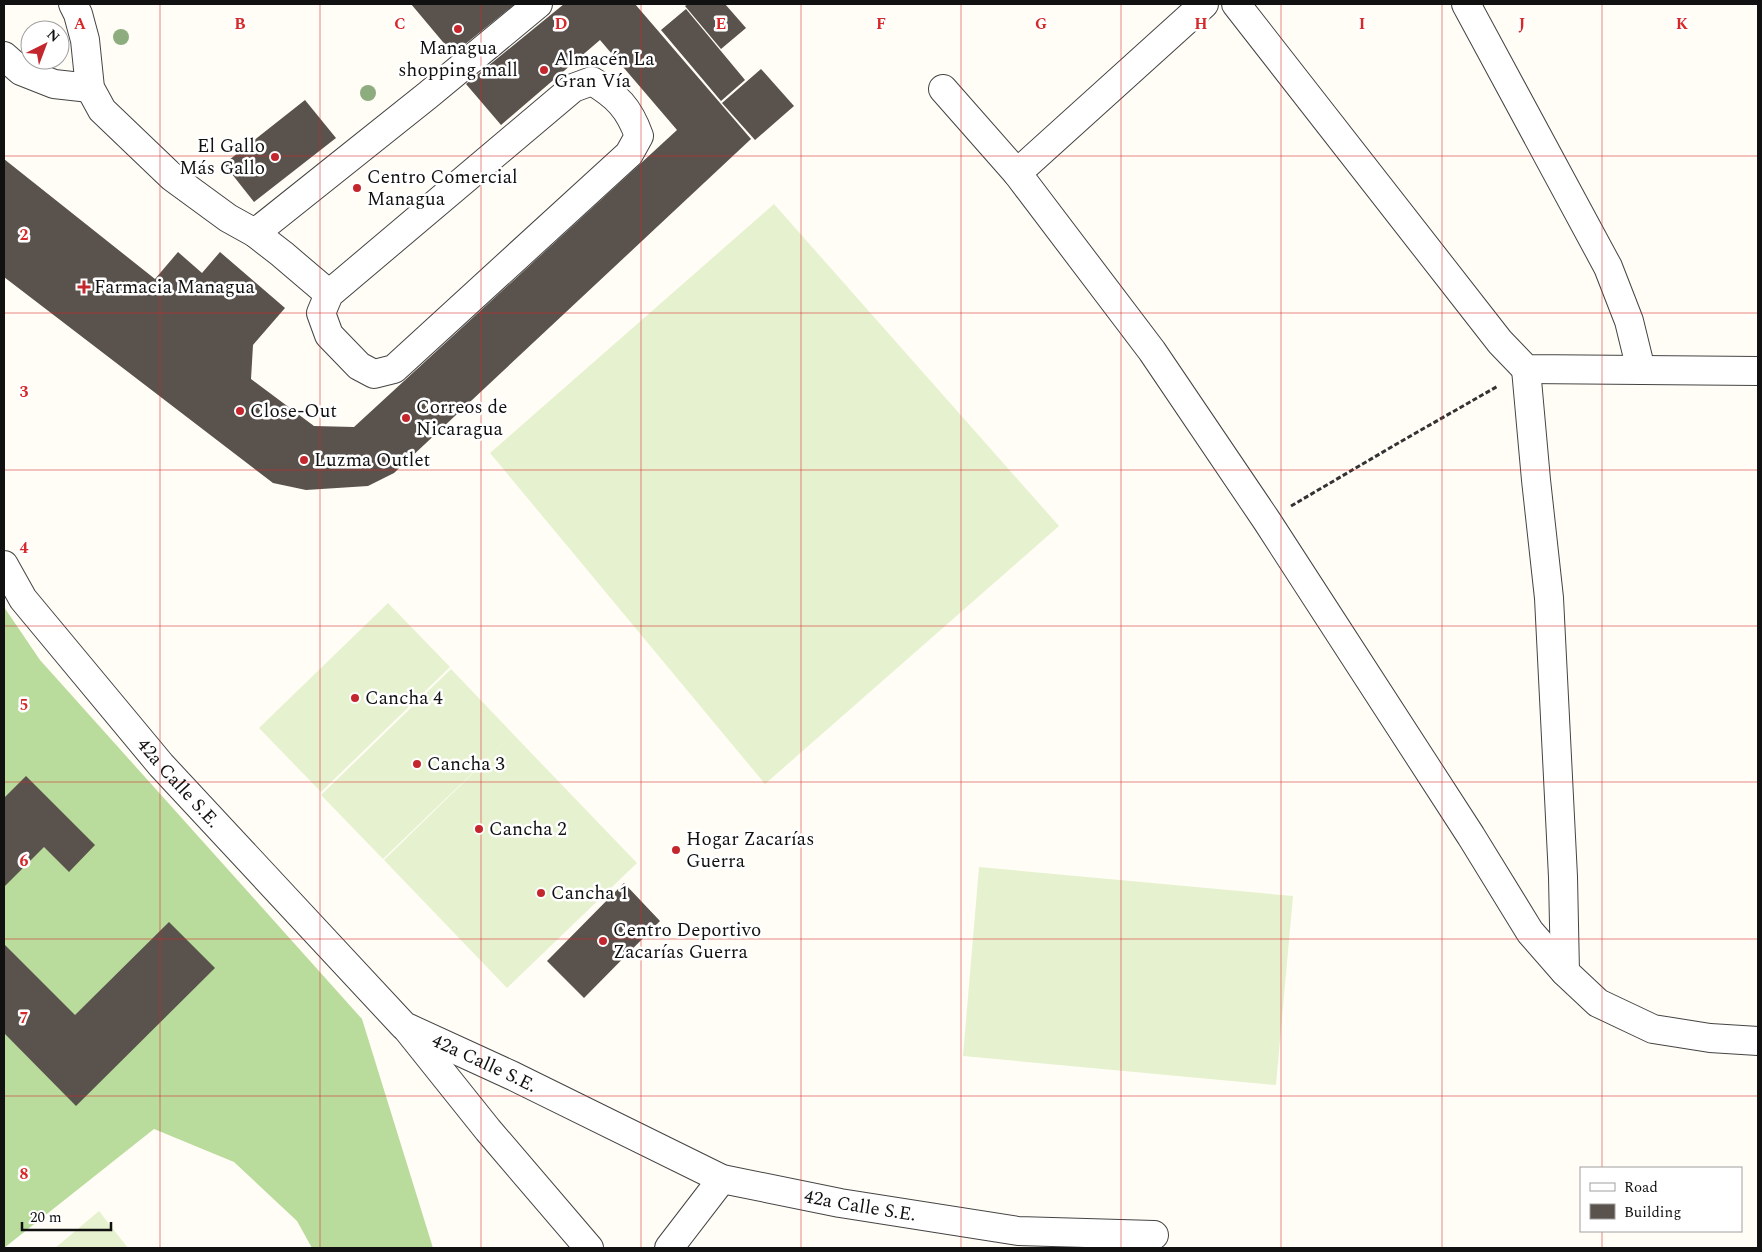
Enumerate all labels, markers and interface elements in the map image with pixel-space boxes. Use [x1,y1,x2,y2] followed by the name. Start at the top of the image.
[74,12,87,36] text: A
[234,12,246,36] text: B
[394,12,406,36] text: C
[555,12,568,36] text: D
[716,12,726,36] text: E
[876,12,886,36] text: F
[1035,12,1047,36] text: G
[1194,12,1208,36] text: H
[1359,12,1365,36] text: I
[1519,12,1526,36] text: J
[1676,12,1689,36] text: K
[20,20,70,70] north arrow
[452,23,464,35] marker: Managua shopping mall
[42,24,65,47] text: N
[398,34,518,85] place label: Managua shopping mall
[554,45,655,96] place label: Almacén La Gran Vía
[538,64,550,76] marker: Almacén La Gran Vía
[179,132,265,183] place label: El Gallo Más Gallo
[269,151,281,163] marker: El Gallo Más Gallo
[367,163,517,214] place label: Centro Comercial Managua
[351,182,363,194] marker: Centro Comercial Managua
[20,223,29,247] text: 2
[94,273,255,302] place label: Farmacia Managua
[78,281,90,293] marker: Farmacia Managua
[20,380,29,404] text: 3
[416,393,507,444] place label: Correos de Nicaragua
[250,397,337,426] place label: Close-Out
[234,405,246,417] marker: Close-Out
[400,412,412,424] marker: Correos de Nicaragua
[314,446,431,475] place label: Luzma Outlet
[298,454,310,466] marker: Luzma Outlet
[20,536,29,560] text: 4
[365,684,443,713] place label: Cancha 4
[349,692,361,704] marker: Cancha 4
[20,693,28,717] text: 5
[130,732,227,835] street label: 42a Calle S.E.
[427,750,505,779] place label: Cancha 3
[411,758,423,770] marker: Cancha 3
[489,815,567,844] place label: Cancha 2
[473,823,485,835] marker: Cancha 2
[686,825,814,876] place label: Hogar Zacarías Guerra
[670,844,682,856] marker: Hogar Zacarías Guerra
[20,849,29,873] text: 6
[551,879,629,908] place label: Cancha 1
[535,887,547,899] marker: Cancha 1
[613,916,761,967] place label: Centro Deportivo Zacarías Guerra
[597,935,609,947] marker: Centro Deportivo Zacarías Guerra
[20,1006,29,1030] text: 7
[427,1026,542,1100] street label: 42a Calle S.E.
[20,1162,29,1186] text: 8
[1580,1167,1742,1232] legend
[1624,1176,1658,1199] text: Road
[802,1182,918,1229] street label: 42a Calle S.E.
[22,1200,111,1232] scale bar
[1624,1201,1681,1224] text: Building
[30,1206,62,1229] text: 20 m

